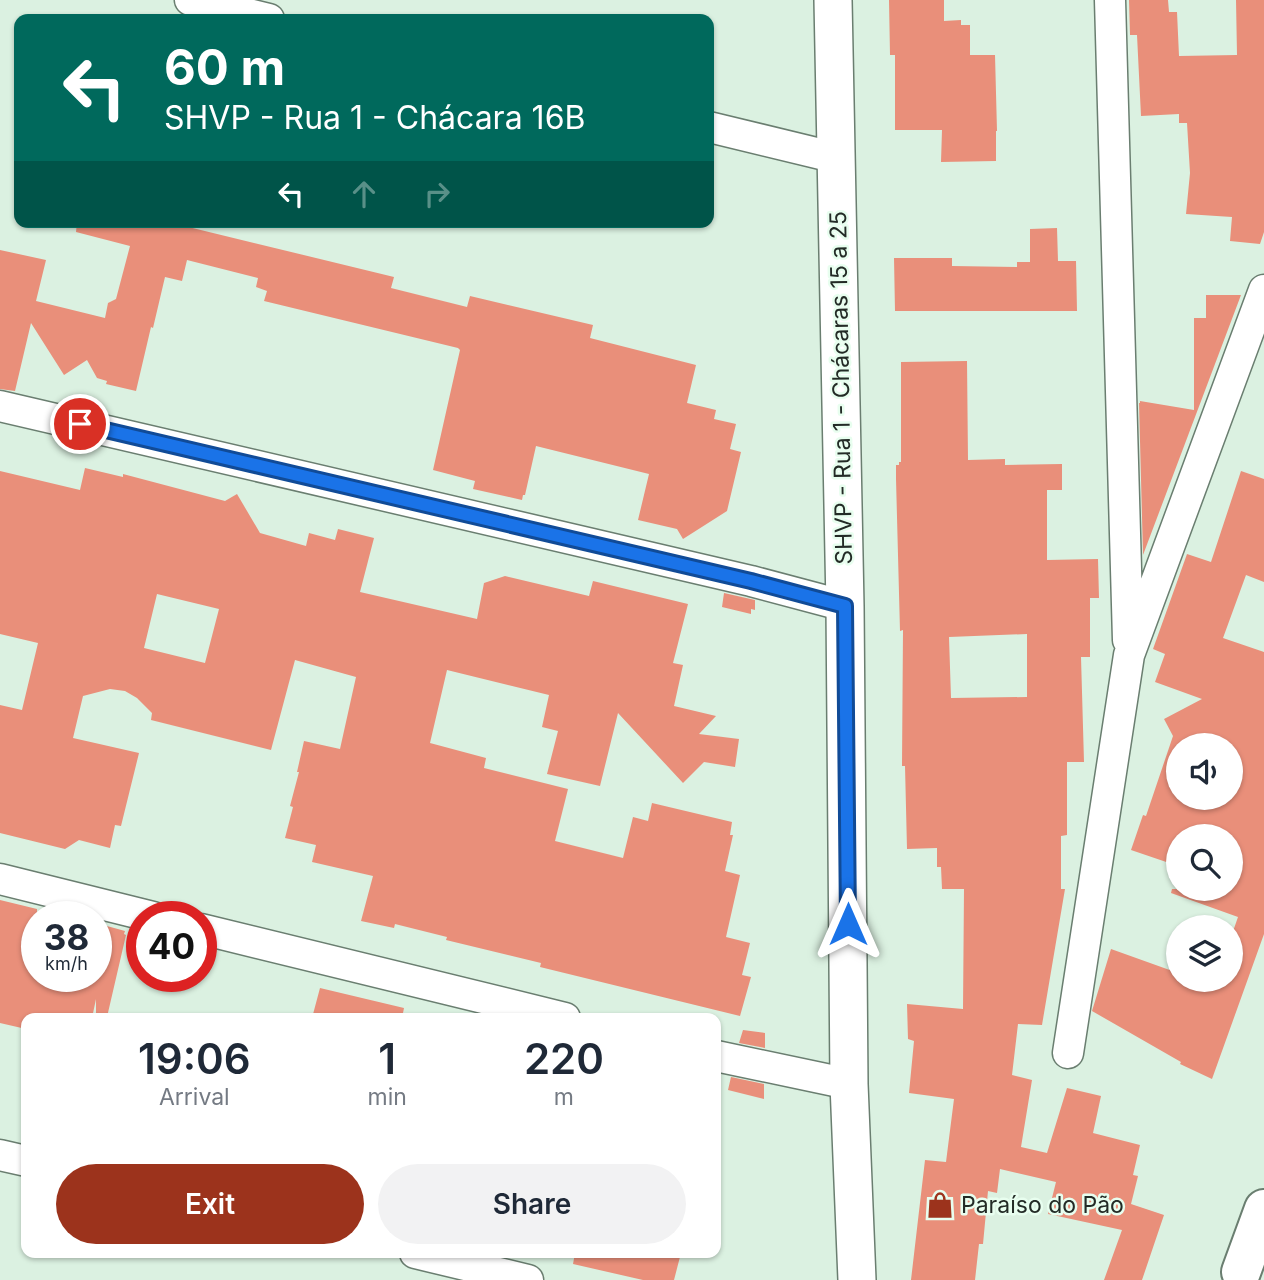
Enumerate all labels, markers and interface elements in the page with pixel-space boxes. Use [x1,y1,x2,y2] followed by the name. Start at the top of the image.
[164,38,285,97] text: 60 m
[49,42,140,133] icon: left
[164,98,585,137] text: SHVP - Rua 1 - Chácara 16B
[272,175,310,213] icon: left
[345,175,383,213] icon: ahead
[418,175,456,213] icon: right
[824,211,858,565] street label: SHVP - Rua 1 - Chácaras 15 a 25
[50,394,110,454] pin
[61,405,99,443] icon: arrive
[1166,733,1243,992] map controls
[1166,733,1243,810] button: sound
[1166,824,1243,901] button: search
[811,887,885,961] position arrow
[126,901,217,992] speed limit sign: 40
[1166,915,1243,992] button: layers
[44,916,89,958] text: 38
[45,953,88,974] text: km/h
[138,1033,251,1084] text: 19:06
[378,1033,396,1084] text: 1
[524,1033,604,1084] text: 220
[159,1083,230,1111] text: Arrival
[368,1083,407,1111] text: min
[554,1083,574,1111] text: m
[56,1164,364,1244] button: Exit
[378,1164,686,1244] button: Share
[925,1190,955,1220] shop icon: Paraíso do Pão
[961,1191,1124,1219] place label: Paraíso do Pão

